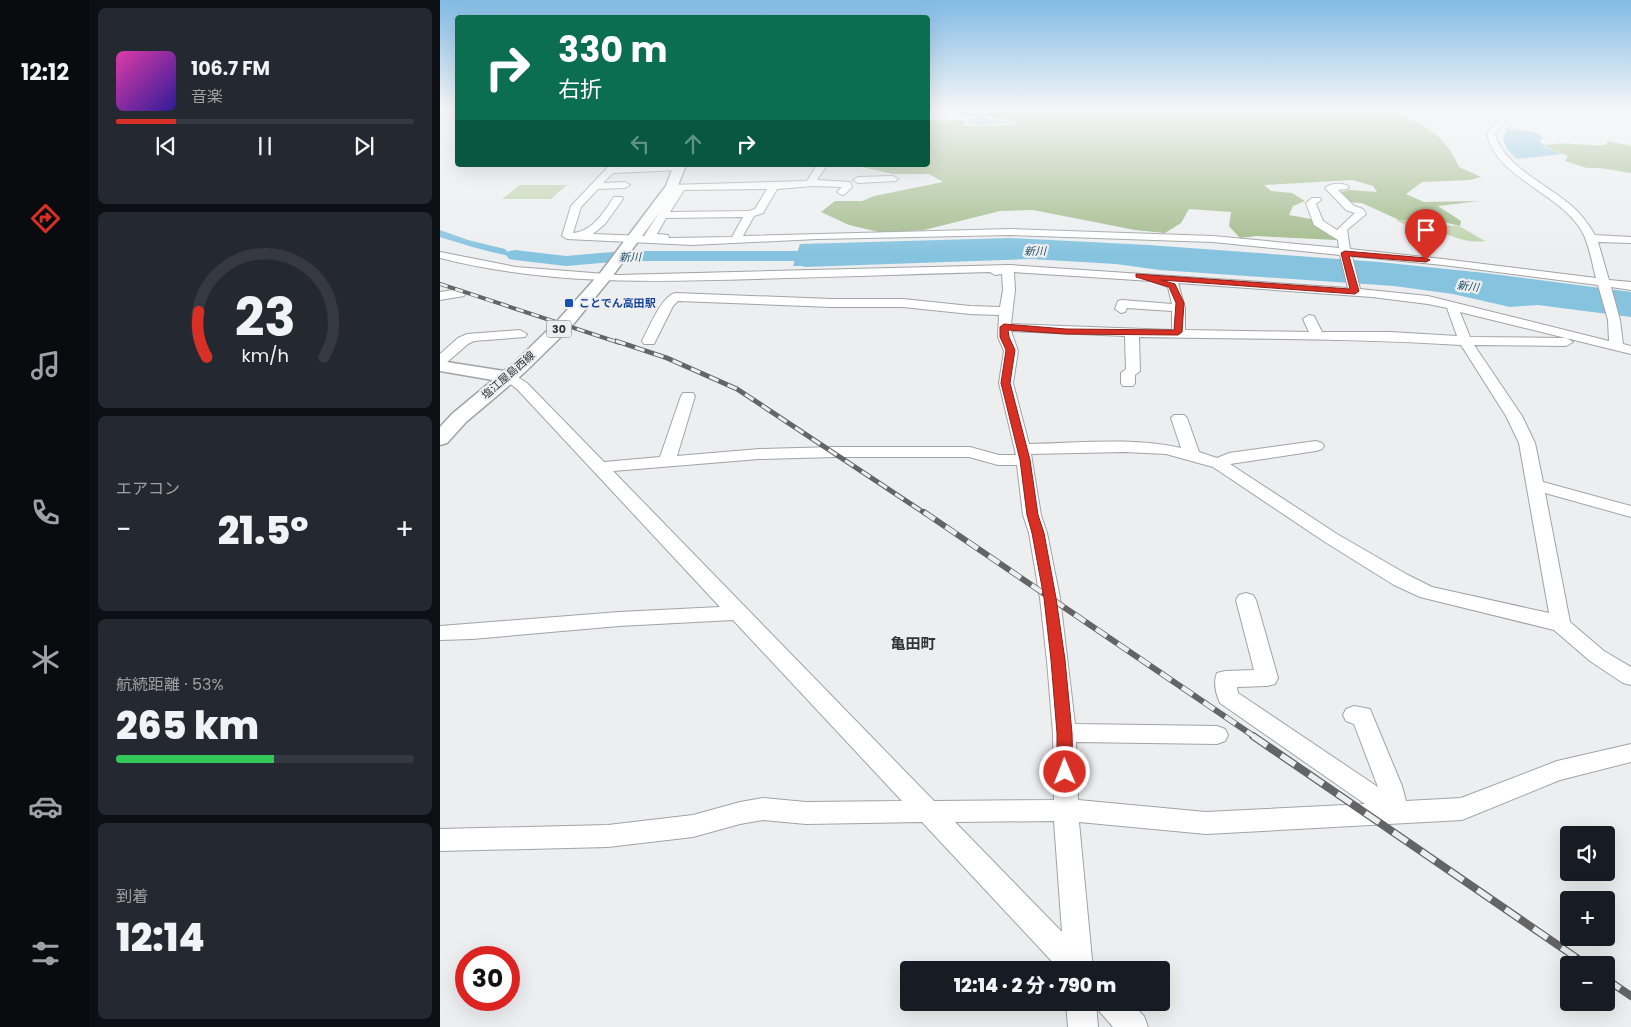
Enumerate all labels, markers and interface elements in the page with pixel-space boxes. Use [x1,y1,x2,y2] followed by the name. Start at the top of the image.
[558,25,668,74] text: 330 m
[475,35,540,100] icon: right
[191,55,270,82] text: 106.7 FM
[21,57,69,88] text: 12:12
[558,74,602,105] text: 右折
[191,85,223,108] text: 音楽
[626,130,654,158] icon: left
[679,130,707,158] icon: ahead
[732,130,760,158] icon: right
[152,132,180,160] icon: previous
[251,132,279,160] icon: pause
[350,132,378,160] icon: next
[28,201,63,236] icon: directions
[1405,209,1447,260] pin
[1412,216,1440,244] icon: arrive
[1024,243,1047,259] water label: 新川
[619,249,642,265] water label: 新川
[1456,277,1481,295] water label: 新川
[234,281,296,354] text: 23
[579,295,656,311] place label: ことでん高田駅
[563,297,575,309] marker: ことでん高田駅
[546,320,572,338] road number: 30
[241,343,289,368] text: km/h
[478,347,538,403] street label: 塩江屋島西線
[28,348,63,383] icon: music
[116,477,180,500] text: エアコン
[28,495,63,530] icon: phone
[218,504,309,557] text: 21.5°
[116,510,131,549] text: −
[395,510,414,549] text: +
[890,633,936,654] district label: 亀田町
[28,642,63,677] icon: climate
[116,673,224,696] text: 航続距離 · 53%
[116,699,259,752] text: 265 km
[1038,745,1090,797] position arrow
[28,789,63,824] icon: car
[1560,826,1615,1011] map controls
[1560,826,1615,881] button: sound
[116,885,148,908] text: 到着
[1560,891,1615,946] button: +
[116,911,205,964] text: 12:14
[28,936,63,971] icon: filters
[455,946,520,1011] speed limit sign: 30
[1560,956,1615,1011] button: −
[954,972,1116,999] text: 12:14 · 2 分 · 790 m

